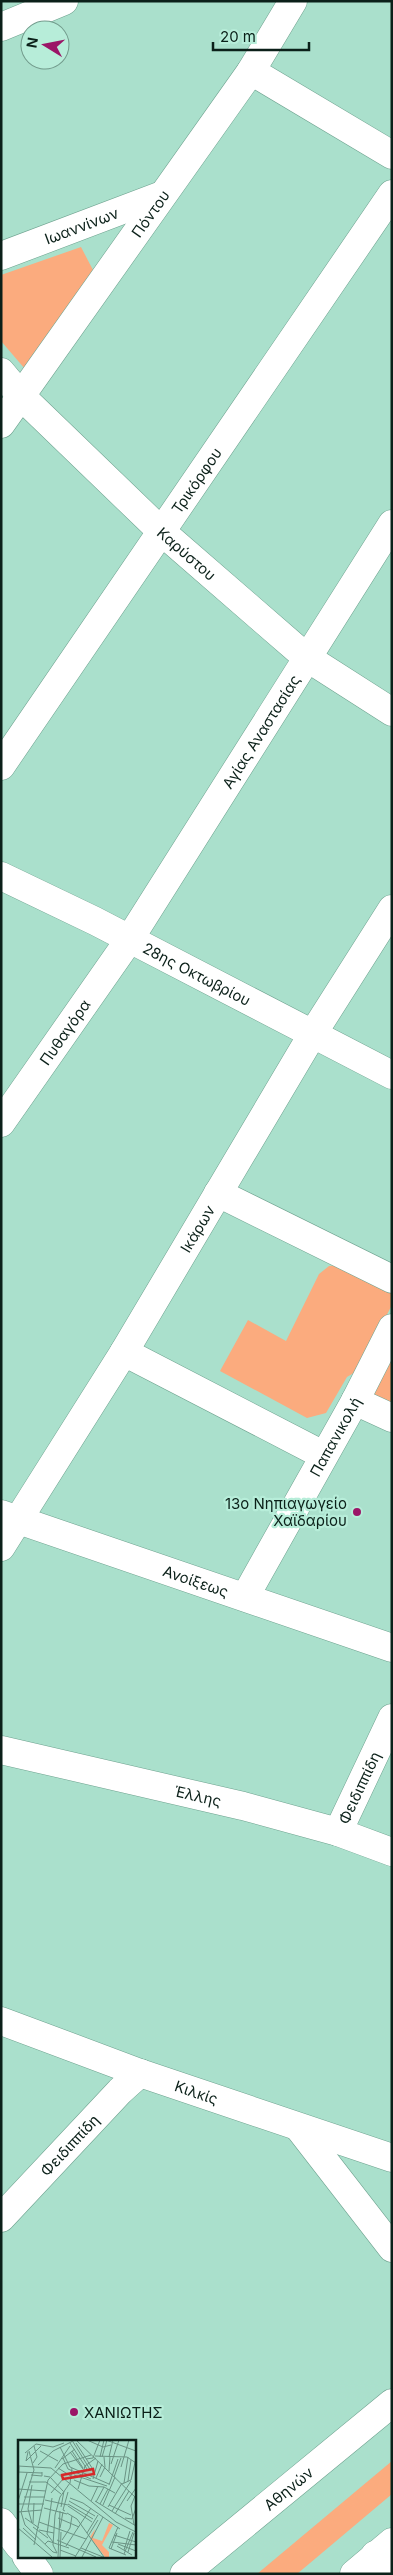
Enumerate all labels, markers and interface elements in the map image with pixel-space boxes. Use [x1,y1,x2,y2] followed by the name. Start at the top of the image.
[20,20,70,70] north arrow
[213,20,309,52] scale bar
[220,27,256,46] text: 20 m
[22,36,41,49] text: N
[127,186,173,241] street label: Πόντου
[42,203,121,248] street label: Ιωαννίνων
[167,444,225,517] street label: Τρικόρφου
[153,523,220,584] street label: Καρύστου
[218,671,304,792] street label: Αγίας Αναστασίας
[140,938,254,1010] street label: 28ης Οκτωβρίου
[35,995,94,1069] street label: Πυθαγόρα
[176,1201,219,1256] street label: Ικάρων
[305,1393,365,1480] street label: Παπανικολή
[225,1494,347,1530] place label: 13ο Νηπιαγωγείο Χαϊδαρίου
[351,1506,363,1518] marker: 13ο Νηπιαγωγείο Χαϊδαρίου
[161,1561,231,1601] street label: Ανοίξεως
[334,1748,384,1827] street label: Φειδιππίδη
[172,1781,223,1810] street label: Έλλης
[172,2076,221,2108] street label: Κιλκίς
[36,2110,103,2180] street label: Φειδιππίδη
[84,2403,163,2422] place label: ΧΑΝΙΩΤΗΣ
[68,2406,80,2418] marker: ΧΑΝΙΩΤΗΣ
[18,2440,135,2558] inset map
[260,2462,317,2514] street label: Αθηνών

